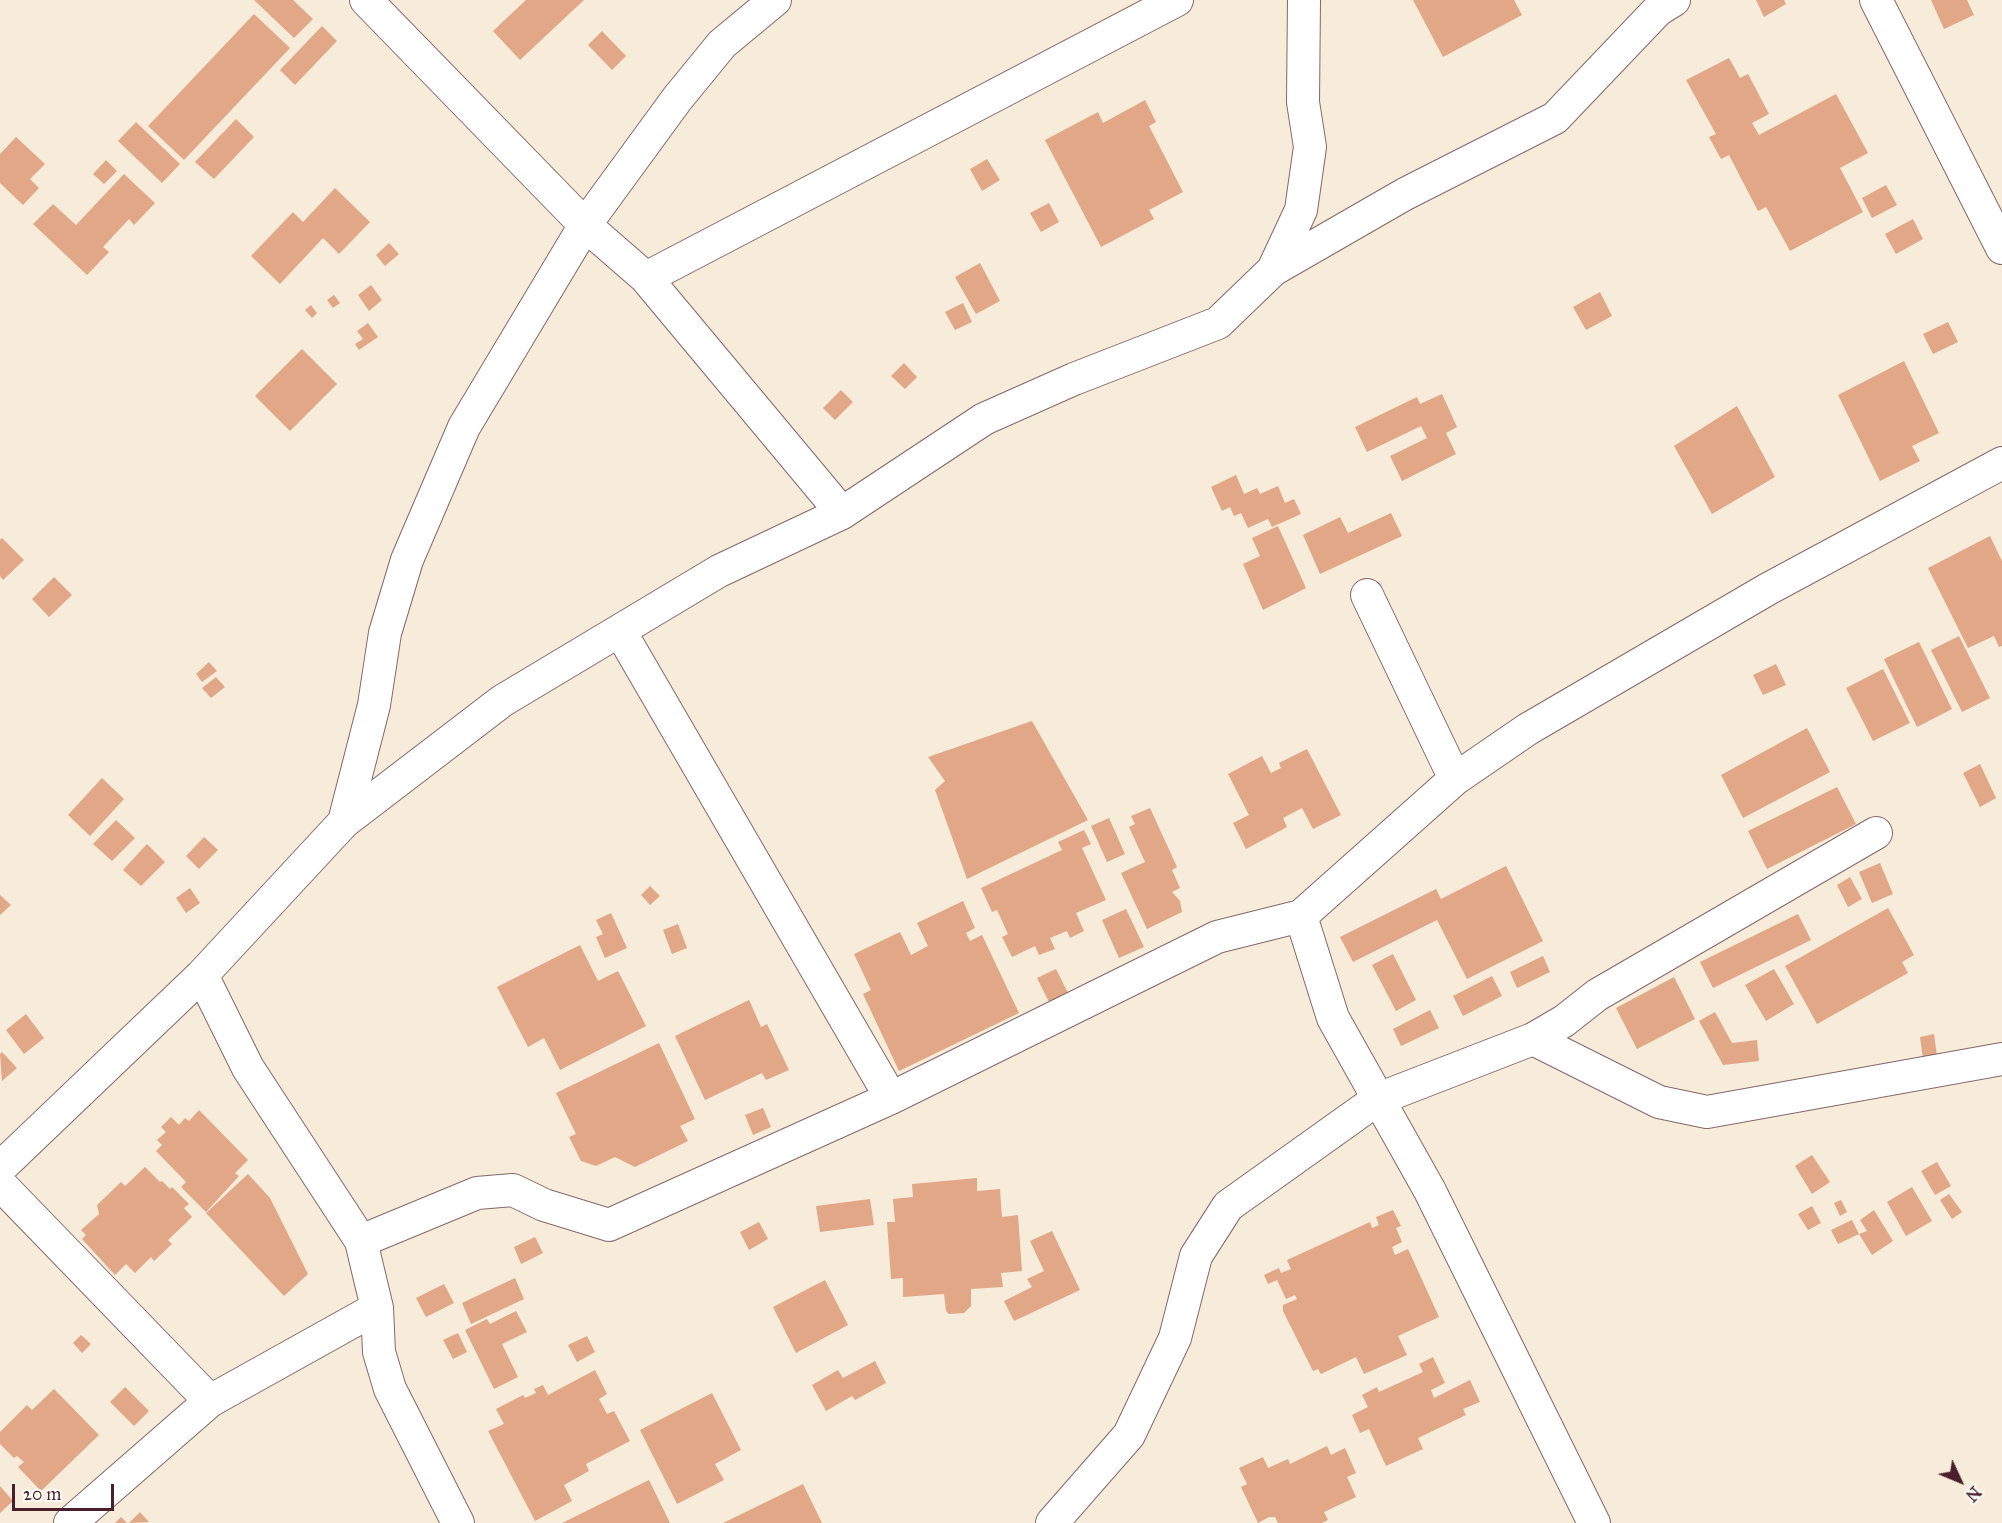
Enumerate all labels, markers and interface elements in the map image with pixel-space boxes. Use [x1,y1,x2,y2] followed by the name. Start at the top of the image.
[1930,1451,1990,1511] north arrow
[15,1472,117,1510] scale bar
[1962,1482,1985,1505] text: N
[23,1483,61,1505] text: 20 m

